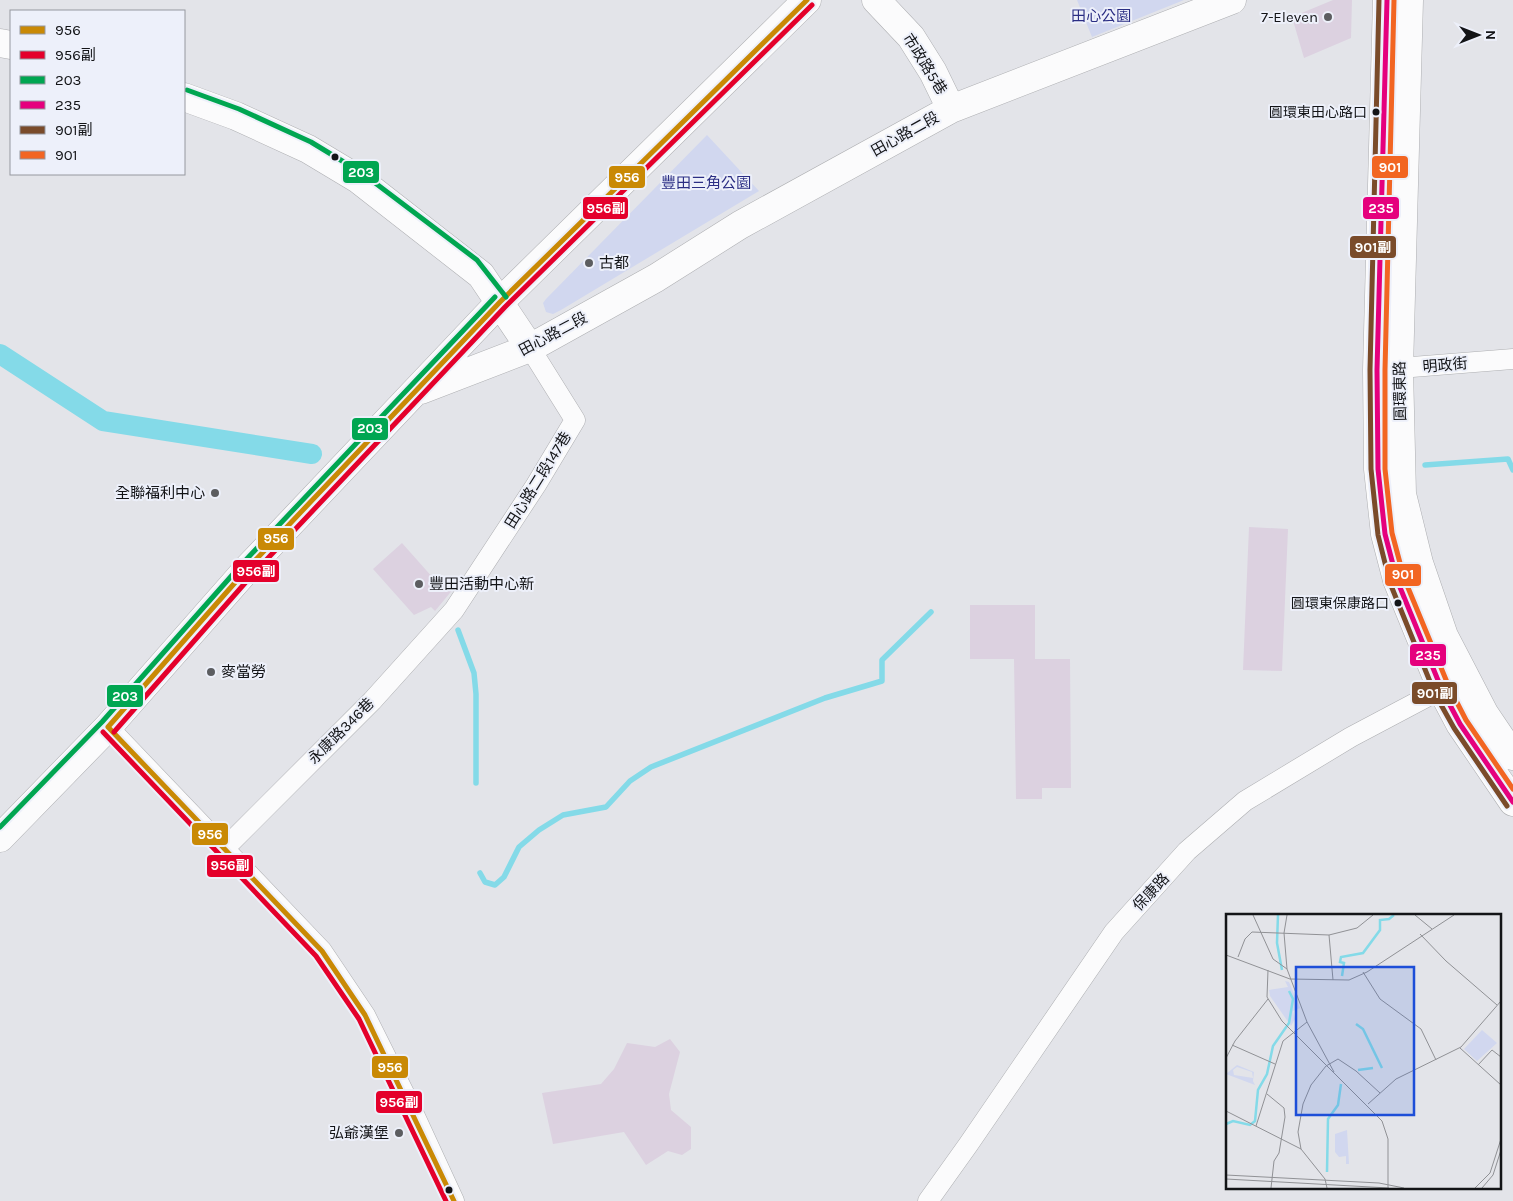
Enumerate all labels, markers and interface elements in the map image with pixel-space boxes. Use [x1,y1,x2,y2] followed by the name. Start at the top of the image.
[1071,7,1131,25] park label: 田心公園
[1261,8,1318,26] place label: 7-Eleven
[10,10,185,175] legend
[1453,10,1503,60] north arrow
[1322,11,1334,23] marker: 7-Eleven
[55,21,81,39] text: 956
[899,30,951,98] street label: 市政路5巷
[1482,30,1499,40] text: N
[55,46,96,64] text: 956副
[55,71,81,89] text: 203
[55,96,81,114] text: 235
[1269,104,1367,121] place label: 圓環東田心路口
[1371,107,1381,117] marker: 圓環東田心路口
[868,108,942,160] street label: 田心路二段
[55,121,93,139] text: 901副
[55,146,78,164] text: 901
[330,152,340,162] unlabelled marker
[1371,155,1409,179] line badge: 901
[1379,159,1401,176] text: 901
[342,160,380,184] line badge: 203
[348,164,374,181] text: 203
[608,165,646,189] line badge: 956
[614,169,640,186] text: 956
[661,174,751,192] park label: 豐田三角公園
[582,196,629,220] line badge: 956副
[1362,196,1400,220] line badge: 235
[586,200,626,217] text: 956副
[1368,200,1394,217] text: 235
[1349,235,1397,259] line badge: 901副
[1355,239,1391,256] text: 901副
[599,254,629,272] place label: 古都
[583,257,595,269] marker: 古都
[516,308,590,360] street label: 田心路二段
[1422,354,1468,376] street label: 明政街
[1390,361,1410,421] street label: 圓環東路
[351,417,389,441] line badge: 203
[357,420,383,437] text: 203
[501,428,575,532] street label: 田心路二段147巷
[115,484,205,502] place label: 全聯福利中心
[209,487,221,499] marker: 全聯福利中心
[257,527,295,551] line badge: 956
[263,530,289,547] text: 956
[232,559,280,583] line badge: 956副
[236,563,276,580] text: 956副
[1384,563,1422,587] line badge: 901
[1392,566,1414,583] text: 901
[429,575,534,593] place label: 豐田活動中心新
[413,578,425,590] marker: 豐田活動中心新
[1291,595,1389,612] place label: 圓環東保康路口
[1393,598,1403,608] marker: 圓環東保康路口
[1409,643,1447,667] line badge: 235
[1415,647,1441,664] text: 235
[221,663,266,681] place label: 麥當勞
[205,666,217,678] marker: 麥當勞
[1411,681,1458,705] line badge: 901副
[106,684,144,708] line badge: 203
[1417,685,1453,702] text: 901副
[112,688,138,705] text: 203
[304,694,378,768] street label: 永康路346巷
[191,822,229,846] line badge: 956
[197,826,223,843] text: 956
[206,854,254,878] line badge: 956副
[210,857,250,874] text: 956副
[1129,869,1173,915] street label: 保康路
[1226,914,1500,1188] inset map
[371,1055,409,1079] line badge: 956
[377,1059,403,1076] text: 956
[375,1090,423,1114] line badge: 956副
[379,1094,419,1111] text: 956副
[329,1124,389,1142] place label: 弘爺漢堡
[393,1127,405,1139] marker: 弘爺漢堡
[444,1185,454,1195] unlabelled marker

